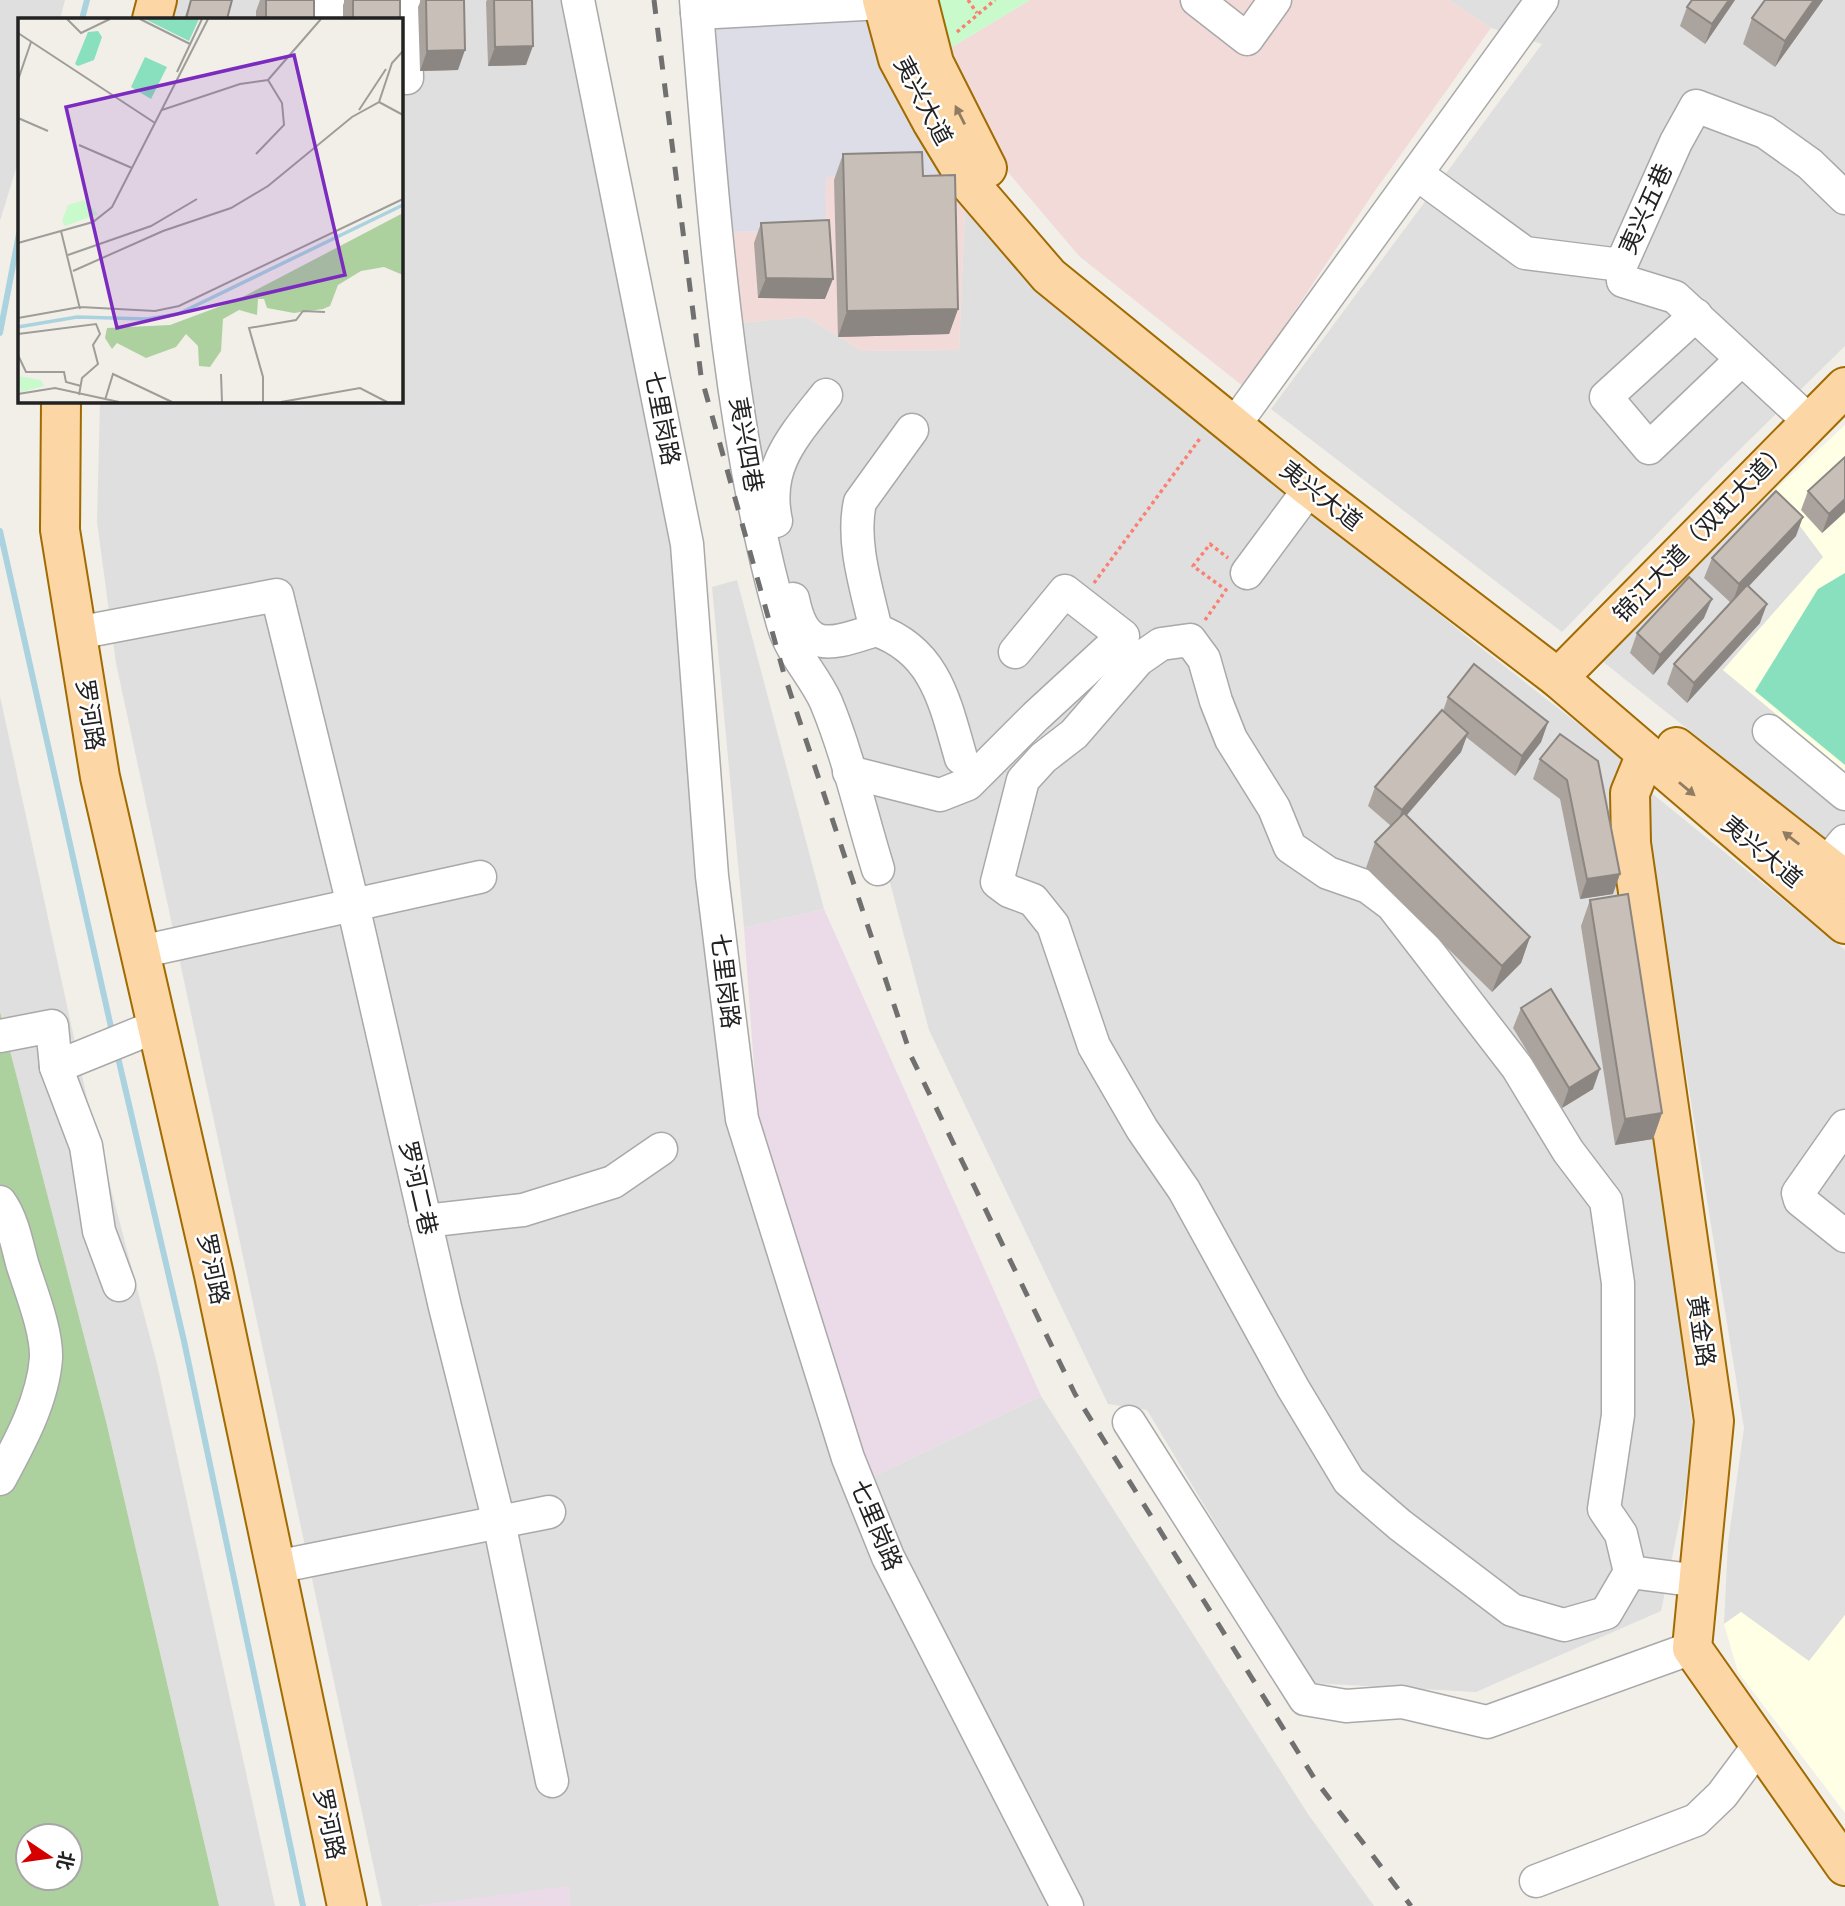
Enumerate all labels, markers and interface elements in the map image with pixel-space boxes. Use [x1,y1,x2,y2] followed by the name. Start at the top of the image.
[18,18,402,402] inset map
[888,52,958,150] street label: 夷兴大道
[955,105,966,125] one-way arrow
[1614,159,1678,259] street label: 夷兴五巷
[639,368,685,468] street label: 七里岗路
[724,395,768,495] street label: 夷兴四巷
[1608,436,1794,628] street label: 锦江大道（双虹大道）
[1275,455,1367,537] street label: 夷兴大道
[71,677,109,753] street label: 罗河路
[1679,781,1696,796] one-way arrow
[1716,810,1808,894] street label: 夷兴大道
[1783,830,1801,845] one-way arrow
[705,932,745,1030] street label: 七里岗路
[394,1138,442,1238] street label: 罗河二巷
[192,1231,234,1307] street label: 罗河路
[1682,1293,1720,1369] street label: 黄金路
[844,1475,908,1575] street label: 七里岗路
[308,1786,350,1862] street label: 罗河路
[14,1822,84,1892] north arrow
[52,1849,78,1873] text: 北

